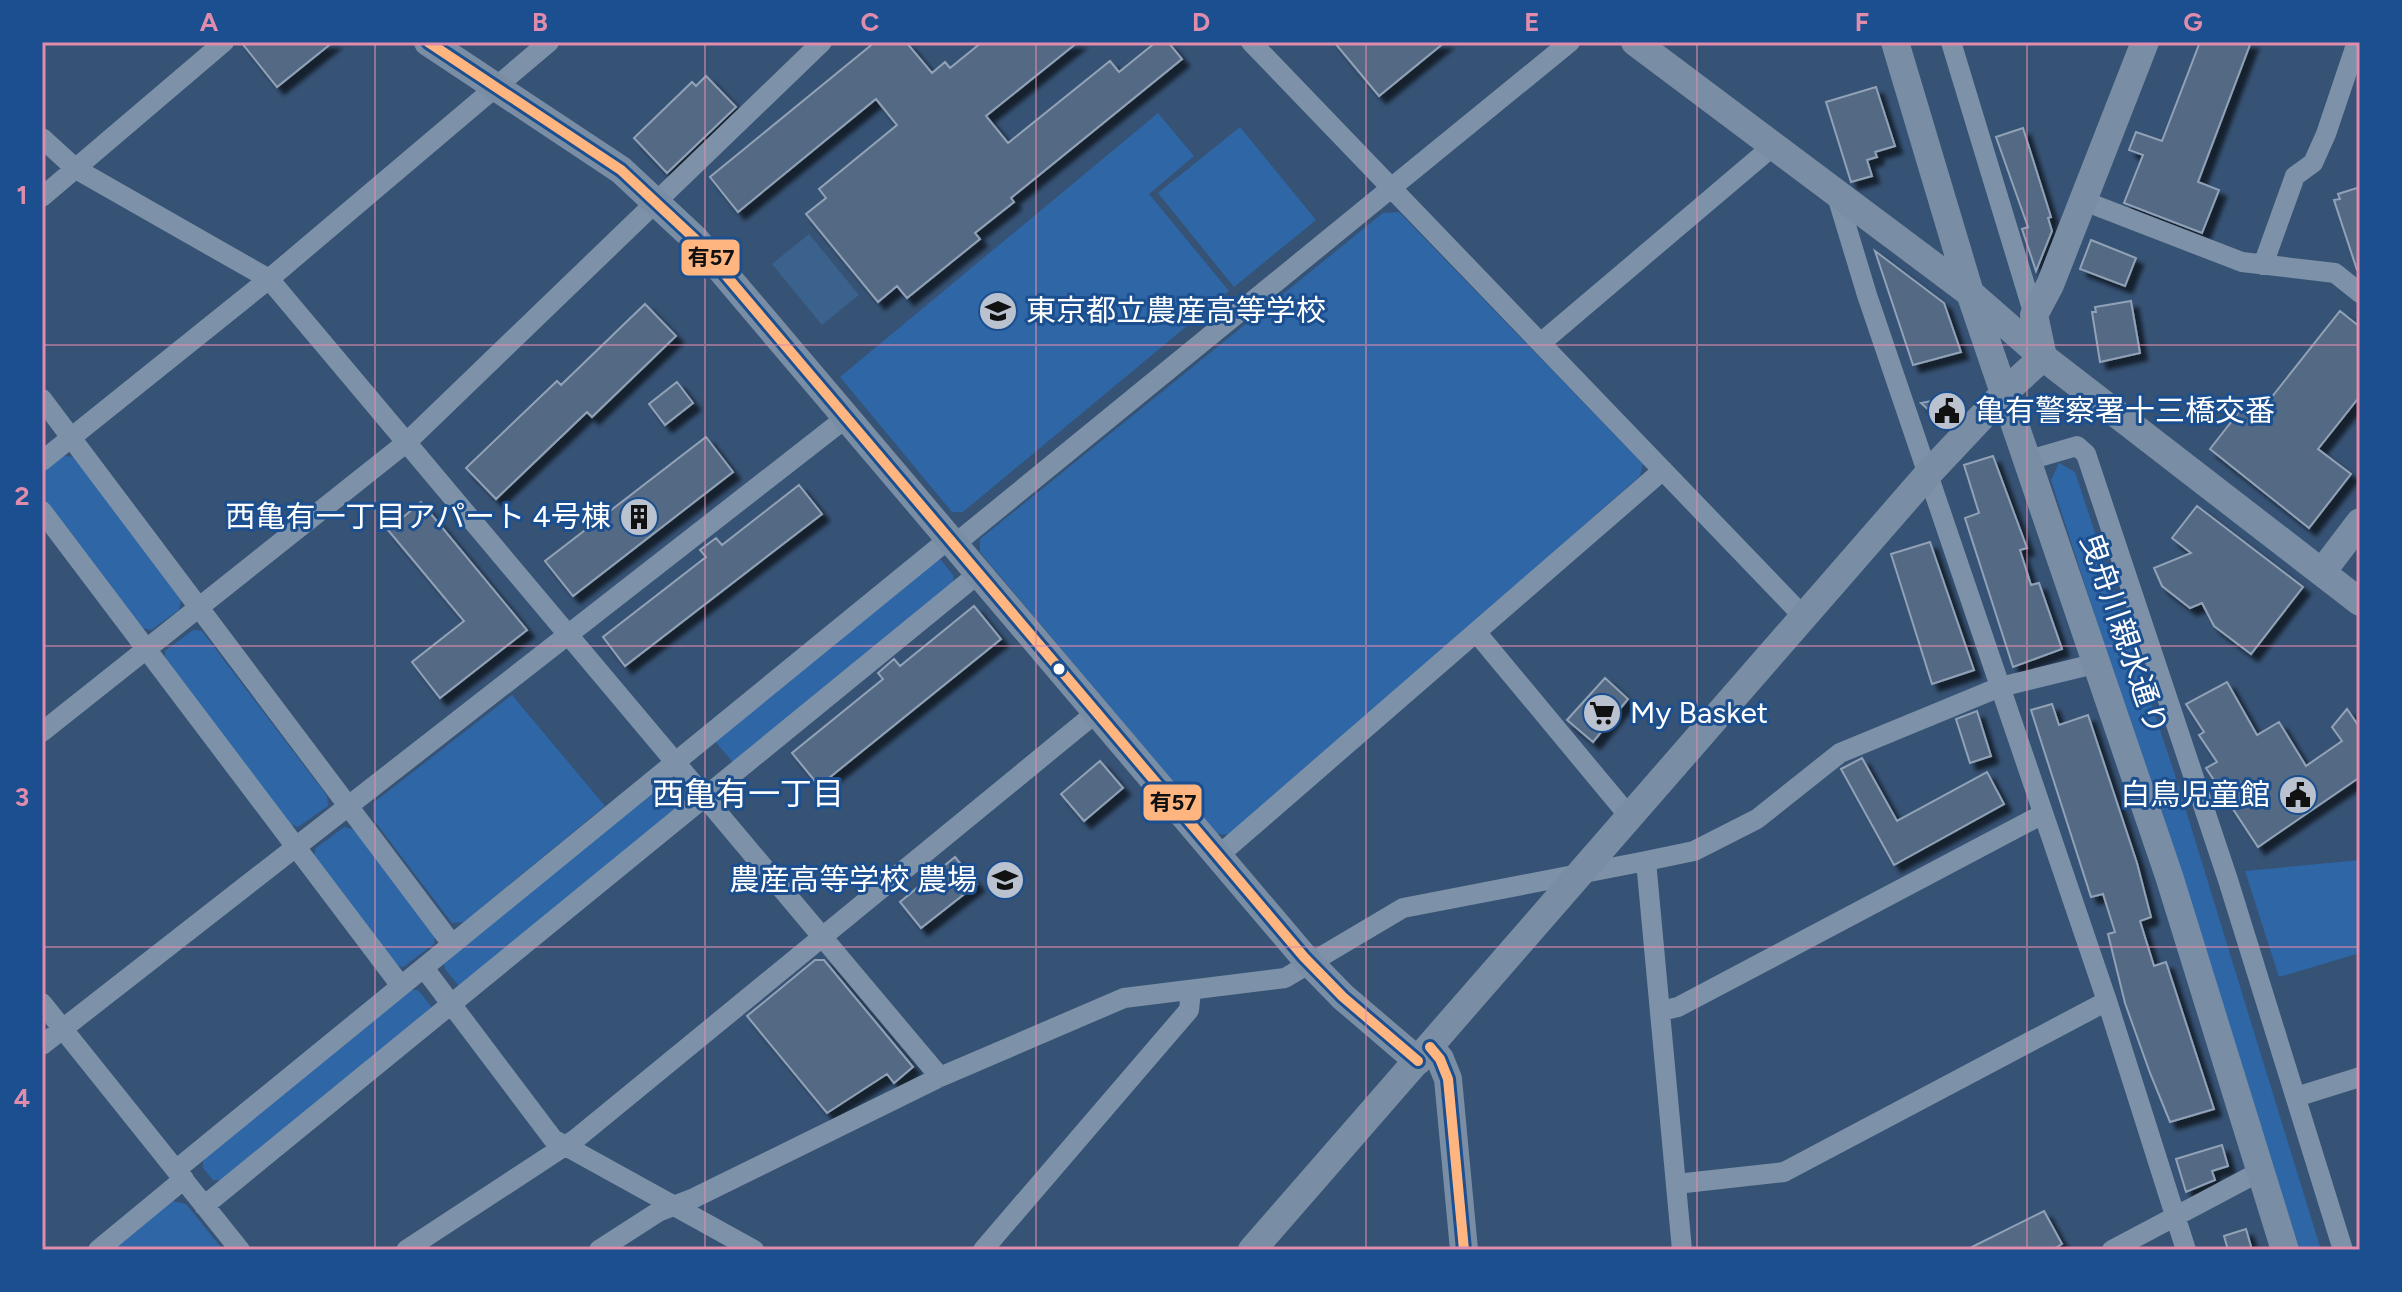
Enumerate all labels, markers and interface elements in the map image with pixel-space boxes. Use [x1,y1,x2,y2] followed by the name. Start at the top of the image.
[200,6,219,38] text: A
[532,6,548,38] text: B
[861,6,880,38] text: C
[1192,6,1210,38] text: D
[1524,6,1540,38] text: E
[1855,6,1869,38] text: F
[2183,6,2203,38] text: G
[17,179,27,211] text: 1
[680,238,741,277] line badge: 有57
[687,244,735,271] text: 有57
[977,290,1019,332] school or university icon: 東京都立農産高等学校
[1026,292,1326,329] place label: 東京都立農産高等学校
[1926,390,1968,432] public building icon: 亀有警察署十三橋交番
[1975,392,2275,429] place label: 亀有警察署十三橋交番
[14,480,30,512] text: 2
[618,496,660,538] building icon: 西亀有一丁目アパート 4号棟
[226,498,611,535] place label: 西亀有一丁目アパート 4号棟
[2073,529,2176,739] street label: 曳舟川親水通り
[1051,661,1067,677] unlabelled marker
[1581,692,1623,734] supermarket icon: My Basket
[1630,694,1768,731] place label: My Basket
[2277,774,2319,816] public building icon: 白鳥児童館
[652,775,844,813] district label: 西亀有一丁目
[2120,776,2270,813] place label: 白鳥児童館
[15,781,29,813] text: 3
[1142,783,1203,822] line badge: 有57
[1149,789,1197,816] text: 有57
[984,859,1026,901] school or university icon: 農産高等学校 農場
[730,861,977,898] place label: 農産高等学校 農場
[14,1082,30,1114] text: 4

